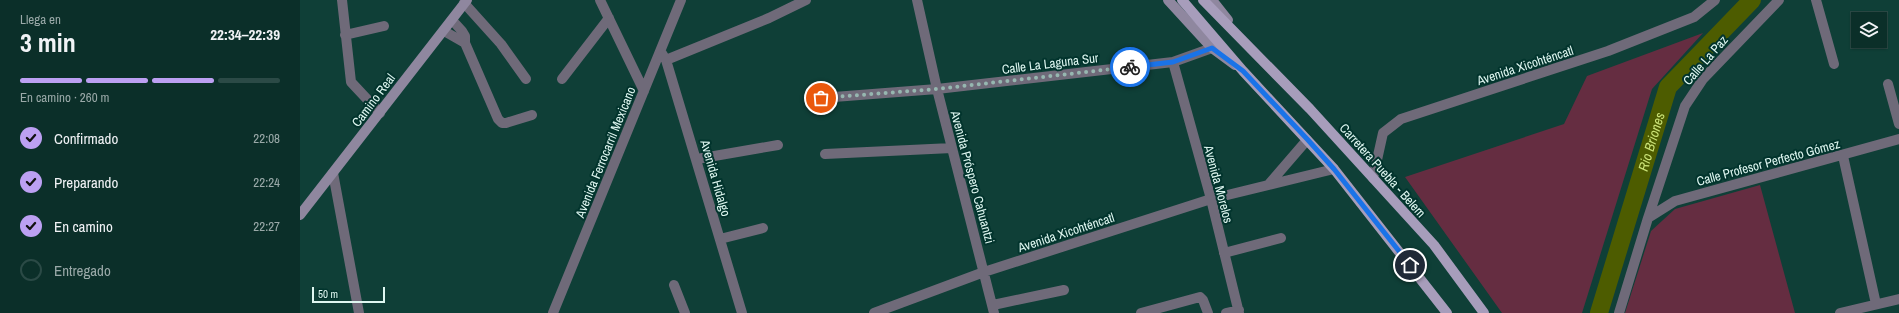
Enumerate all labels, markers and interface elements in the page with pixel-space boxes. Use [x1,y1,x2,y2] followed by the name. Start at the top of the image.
[20,11,61,28] text: Llega en
[1851,12,1887,48] map controls
[1851,12,1887,48] button: layers
[210,24,280,45] text: 22:34–22:39
[20,25,76,60] text: 3 min
[1679,32,1732,89] street label: Calle La Paz
[1474,42,1576,89] street label: Avenida Xicohténcatl
[1110,47,1150,87] courier
[1001,49,1100,78] street label: Calle La Laguna Sur
[1119,56,1141,78] icon: bike
[348,70,399,130] street label: Camino Real
[804,81,838,115] pin
[571,84,640,221] street label: Avenida Ferrocarril Mexicano
[810,87,832,109] icon: bag
[20,89,109,106] text: En camino · 260 m
[946,108,998,245] street label: Avenida Próspero Cahuantzi
[1634,110,1669,173] water label: Rio Briones
[1336,120,1429,221] street label: Carretera Puebla - Belem
[20,127,42,149] icon: check
[54,128,118,149] text: Confirmado
[253,130,280,147] text: 22:08
[1695,135,1842,190] street label: Calle Profesor Perfecto Gómez
[696,137,735,218] street label: Avenida Hidalgo
[1200,142,1237,225] street label: Avenida Morelos
[20,171,42,193] icon: check
[54,172,118,193] text: Preparando
[253,174,280,191] text: 22:24
[1015,209,1117,256] street label: Avenida Xicohténcatl
[20,215,42,237] icon: check
[54,216,113,237] text: En camino
[253,218,280,235] text: 22:27
[1393,248,1427,282] pin
[1399,254,1421,276] icon: home
[54,260,111,281] text: Entregado
[312,285,385,304] scale bar
[318,287,338,301] text: 50 m

